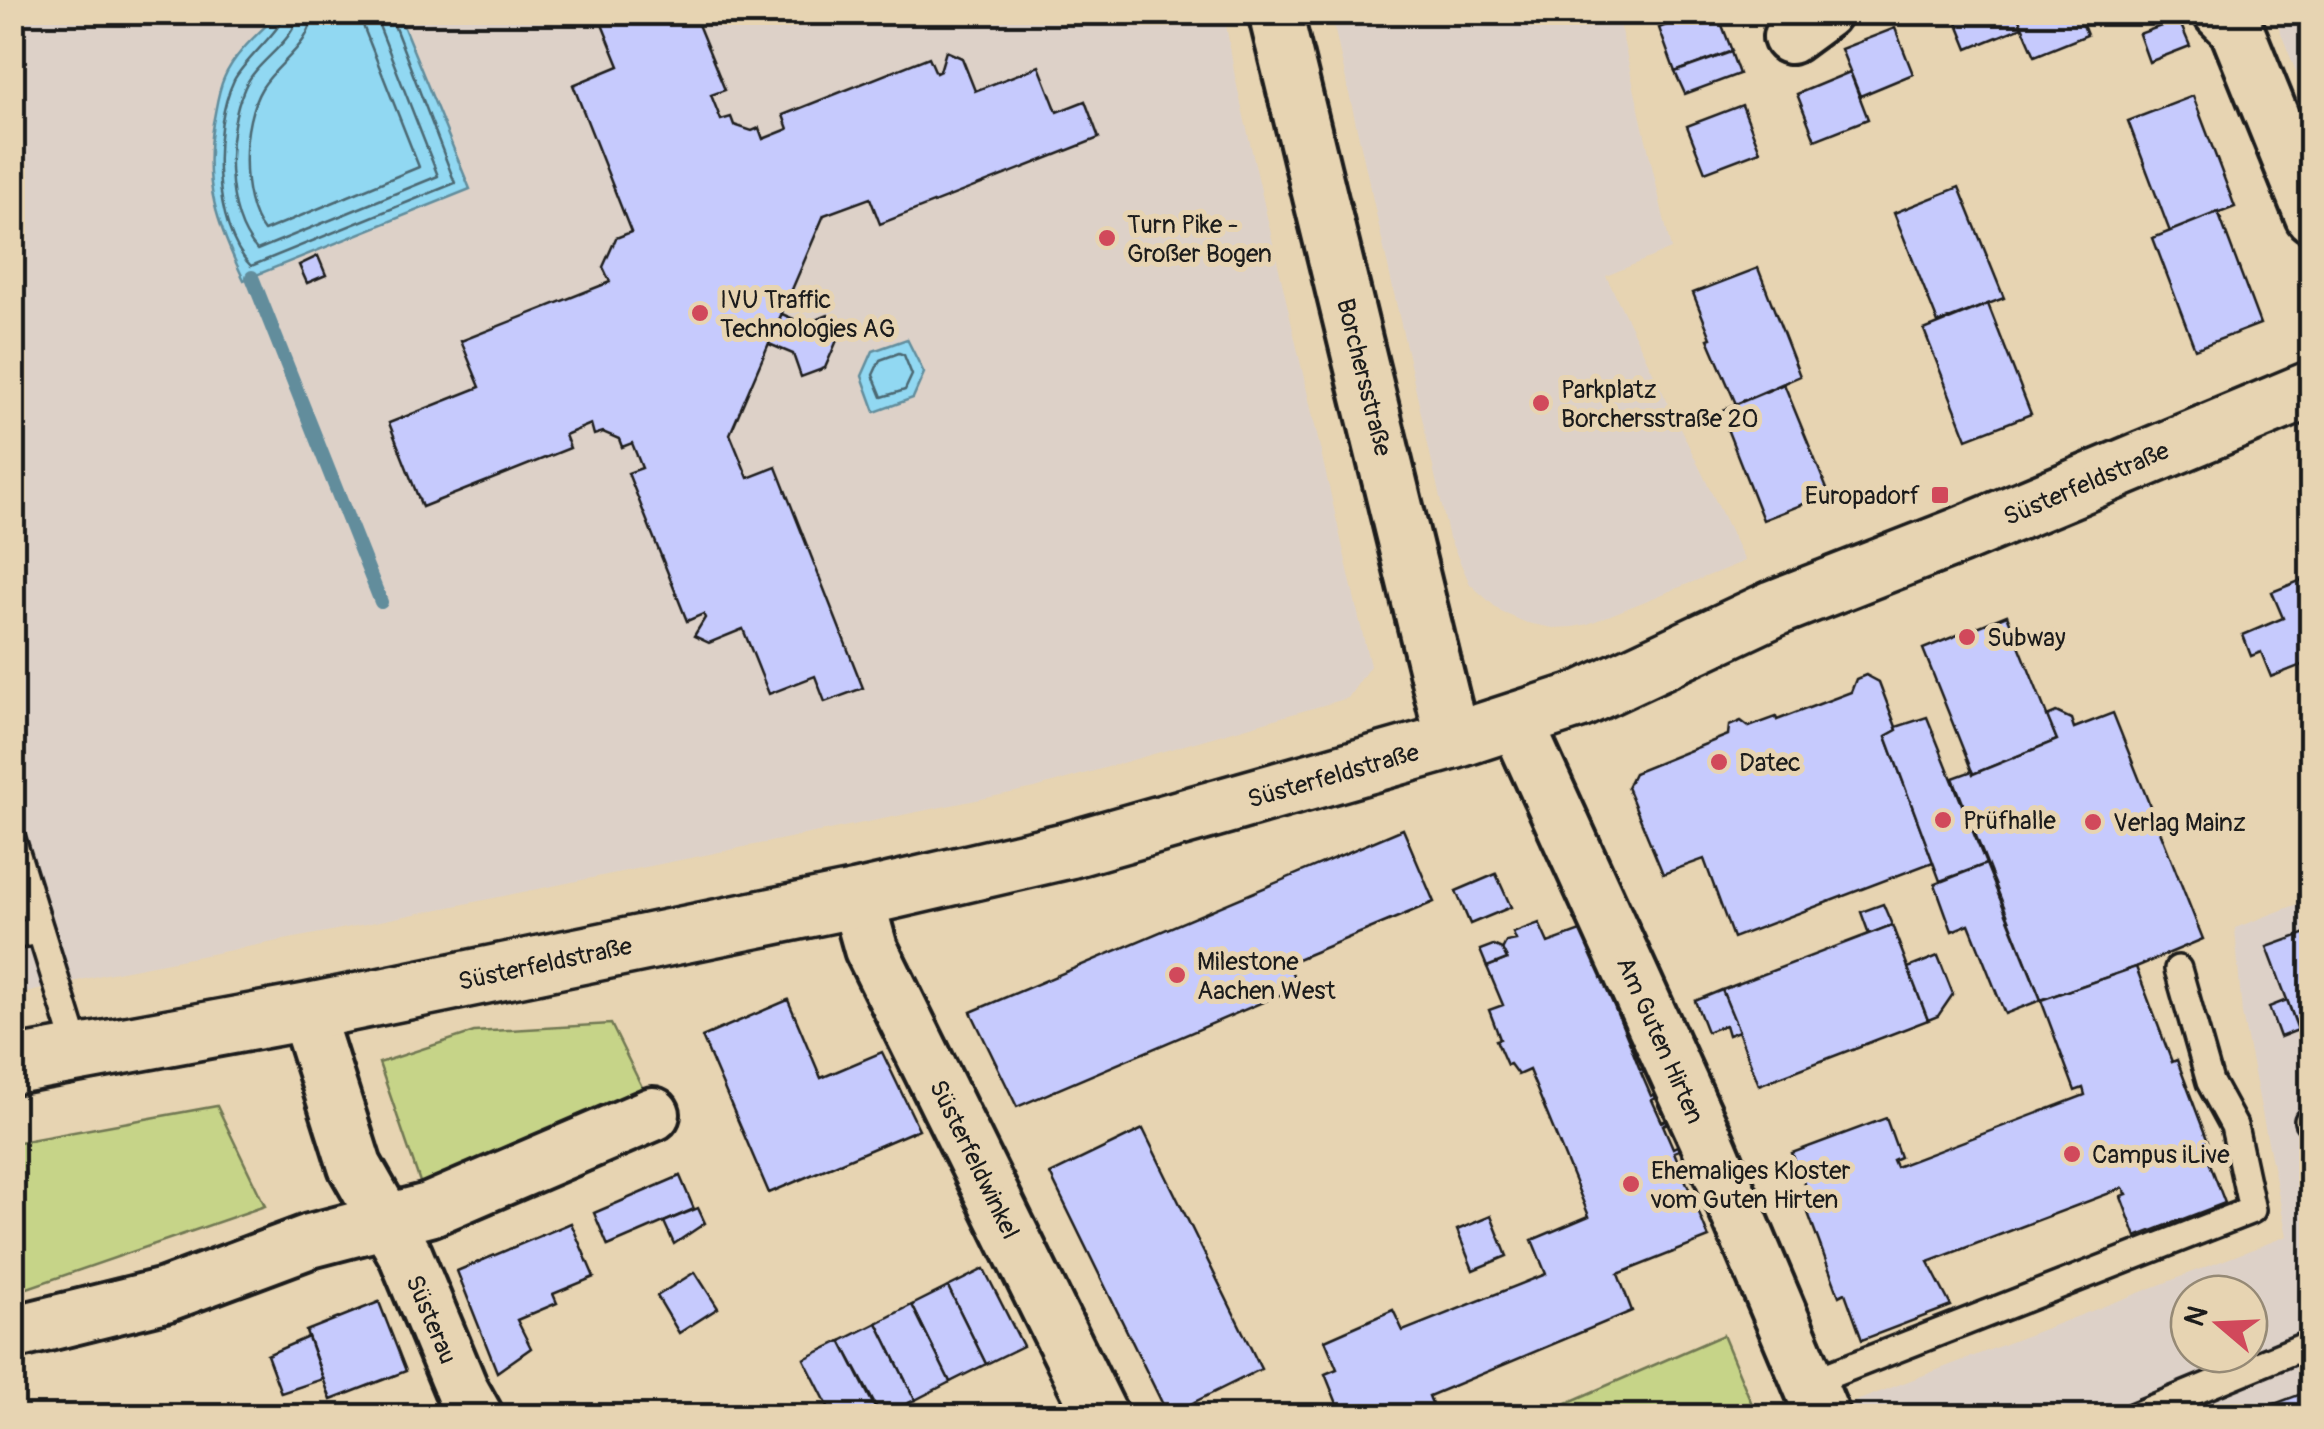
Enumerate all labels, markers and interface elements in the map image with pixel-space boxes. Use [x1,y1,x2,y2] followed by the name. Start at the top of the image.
[1127,210,1272,270] place label: Turn Pike - Großer Bogen
[1096,227,1118,249] marker: Turn Pike - Großer Bogen
[720,285,895,345] place label: IVU Traffic Technologies AG
[1329,295,1398,460] street label: Borchersstraße
[689,302,711,324] marker: IVU Traffic Technologies AG
[1561,375,1759,435] place label: Parkplatz Borchersstraße 20
[1530,392,1552,414] marker: Parkplatz Borchersstraße 20
[1999,435,2175,533] street label: Süsterfeldstraße
[1805,481,1920,512] place label: Europadorf
[1929,484,1951,506] marker: Europadorf
[1987,623,2066,654] place label: Subway
[1956,626,1978,648] marker: Subway
[1244,737,1423,816] street label: Süsterfeldstraße
[1739,748,1801,779] place label: Datec
[1708,751,1730,773] marker: Datec
[1963,806,2057,837] place label: Prüfhalle
[2113,808,2246,839] place label: Verlag Mainz
[1932,809,1954,831] marker: Prüfhalle
[2082,811,2104,833] marker: Verlag Mainz
[456,931,636,998] street label: Süsterfeldstraße
[1197,947,1337,1007] place label: Milestone Aachen West
[1609,952,1710,1129] street label: Am Guten Hirten
[1166,964,1188,986] marker: Milestone Aachen West
[922,1075,1026,1244] street label: Süsterfeldwinkel
[2092,1140,2230,1171] place label: Campus iLive
[2061,1143,2083,1165] marker: Campus iLive
[1650,1156,1851,1216] place label: Ehemaliges Kloster vom Guten Hirten
[1620,1173,1642,1195] marker: Ehemaliges Kloster vom Guten Hirten
[398,1270,463,1369] street label: Süsterau
[2169,1274,2269,1374] north arrow
[2177,1302,2216,1331] text: N

